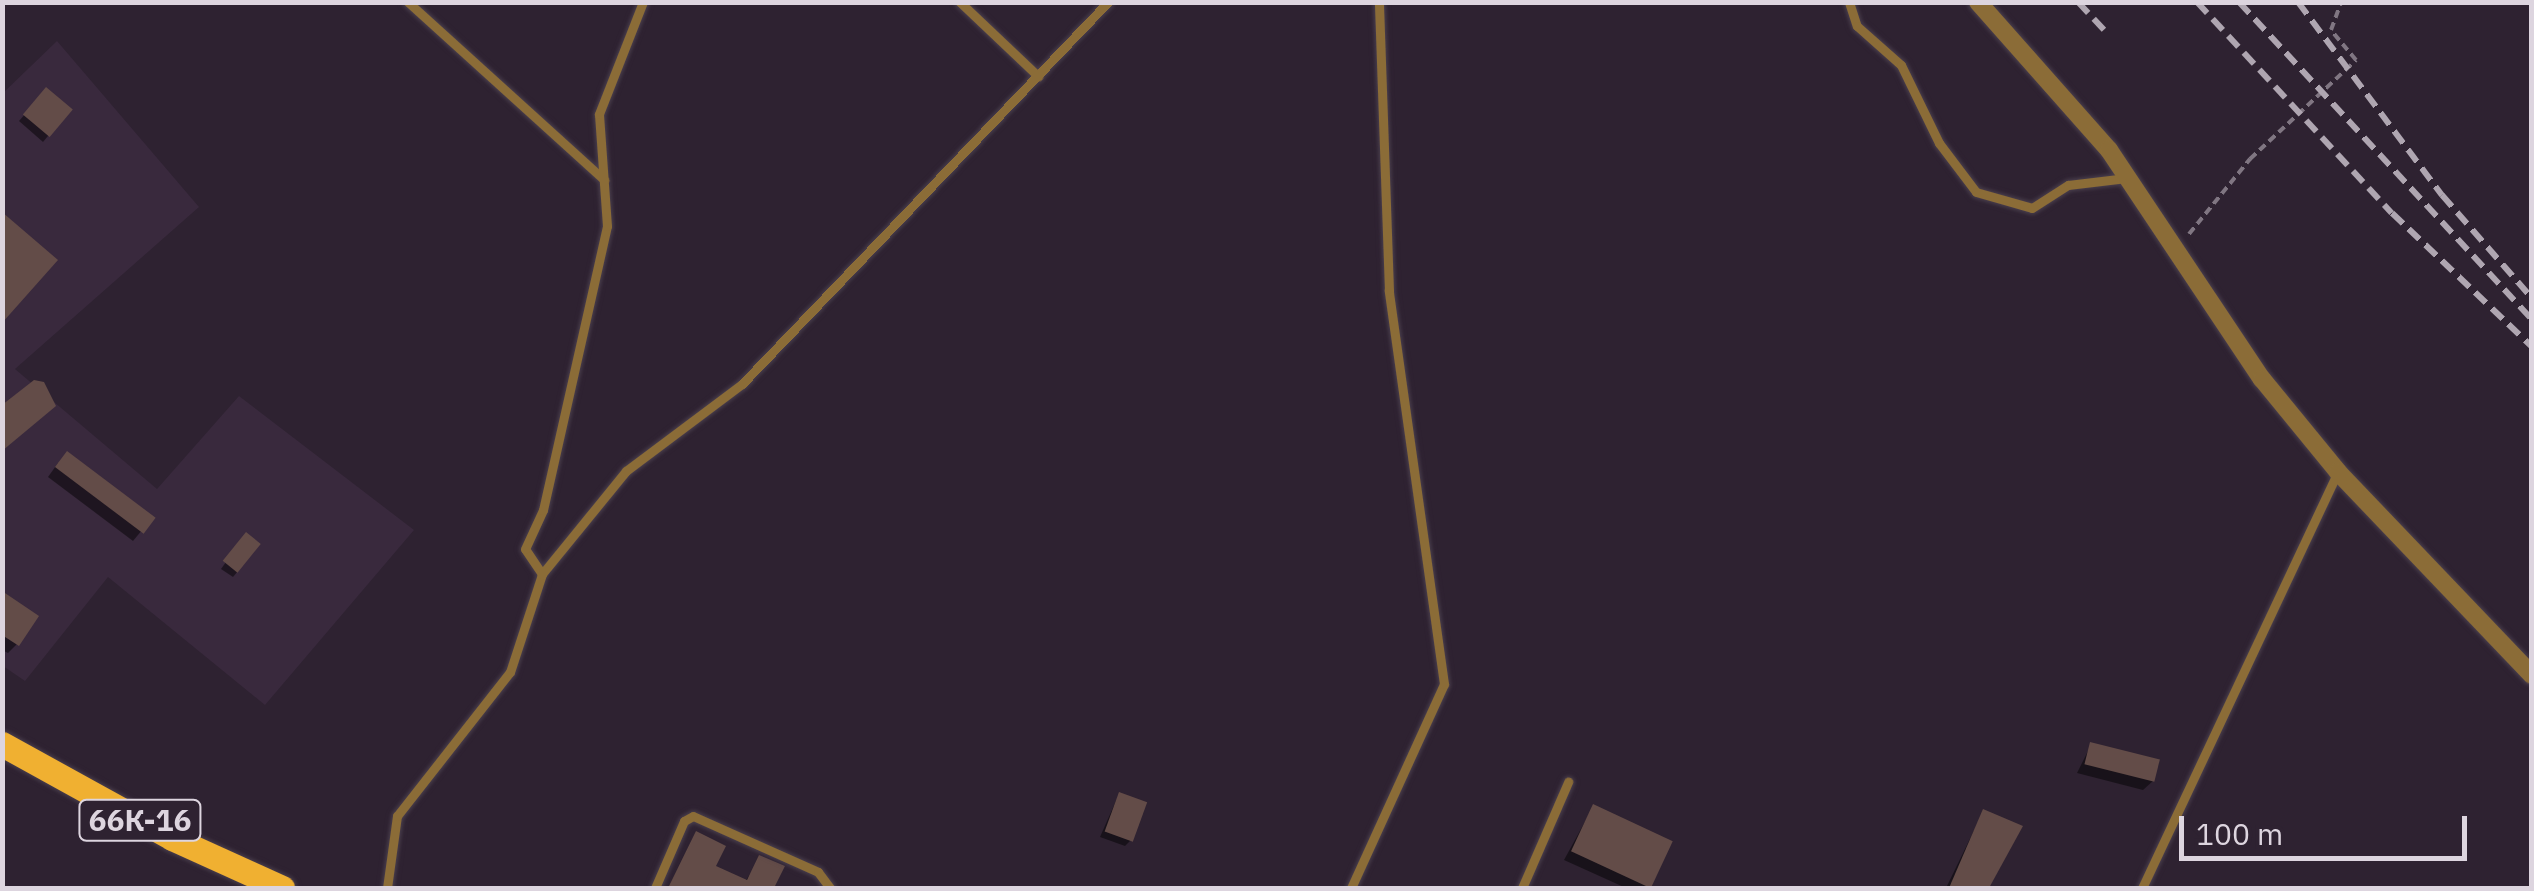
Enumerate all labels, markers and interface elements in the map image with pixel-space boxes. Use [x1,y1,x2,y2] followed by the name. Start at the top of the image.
[78,795,202,845] road number: 66К-16
[2184,796,2472,858] scale bar
[2196,814,2283,853] text: 100 m

